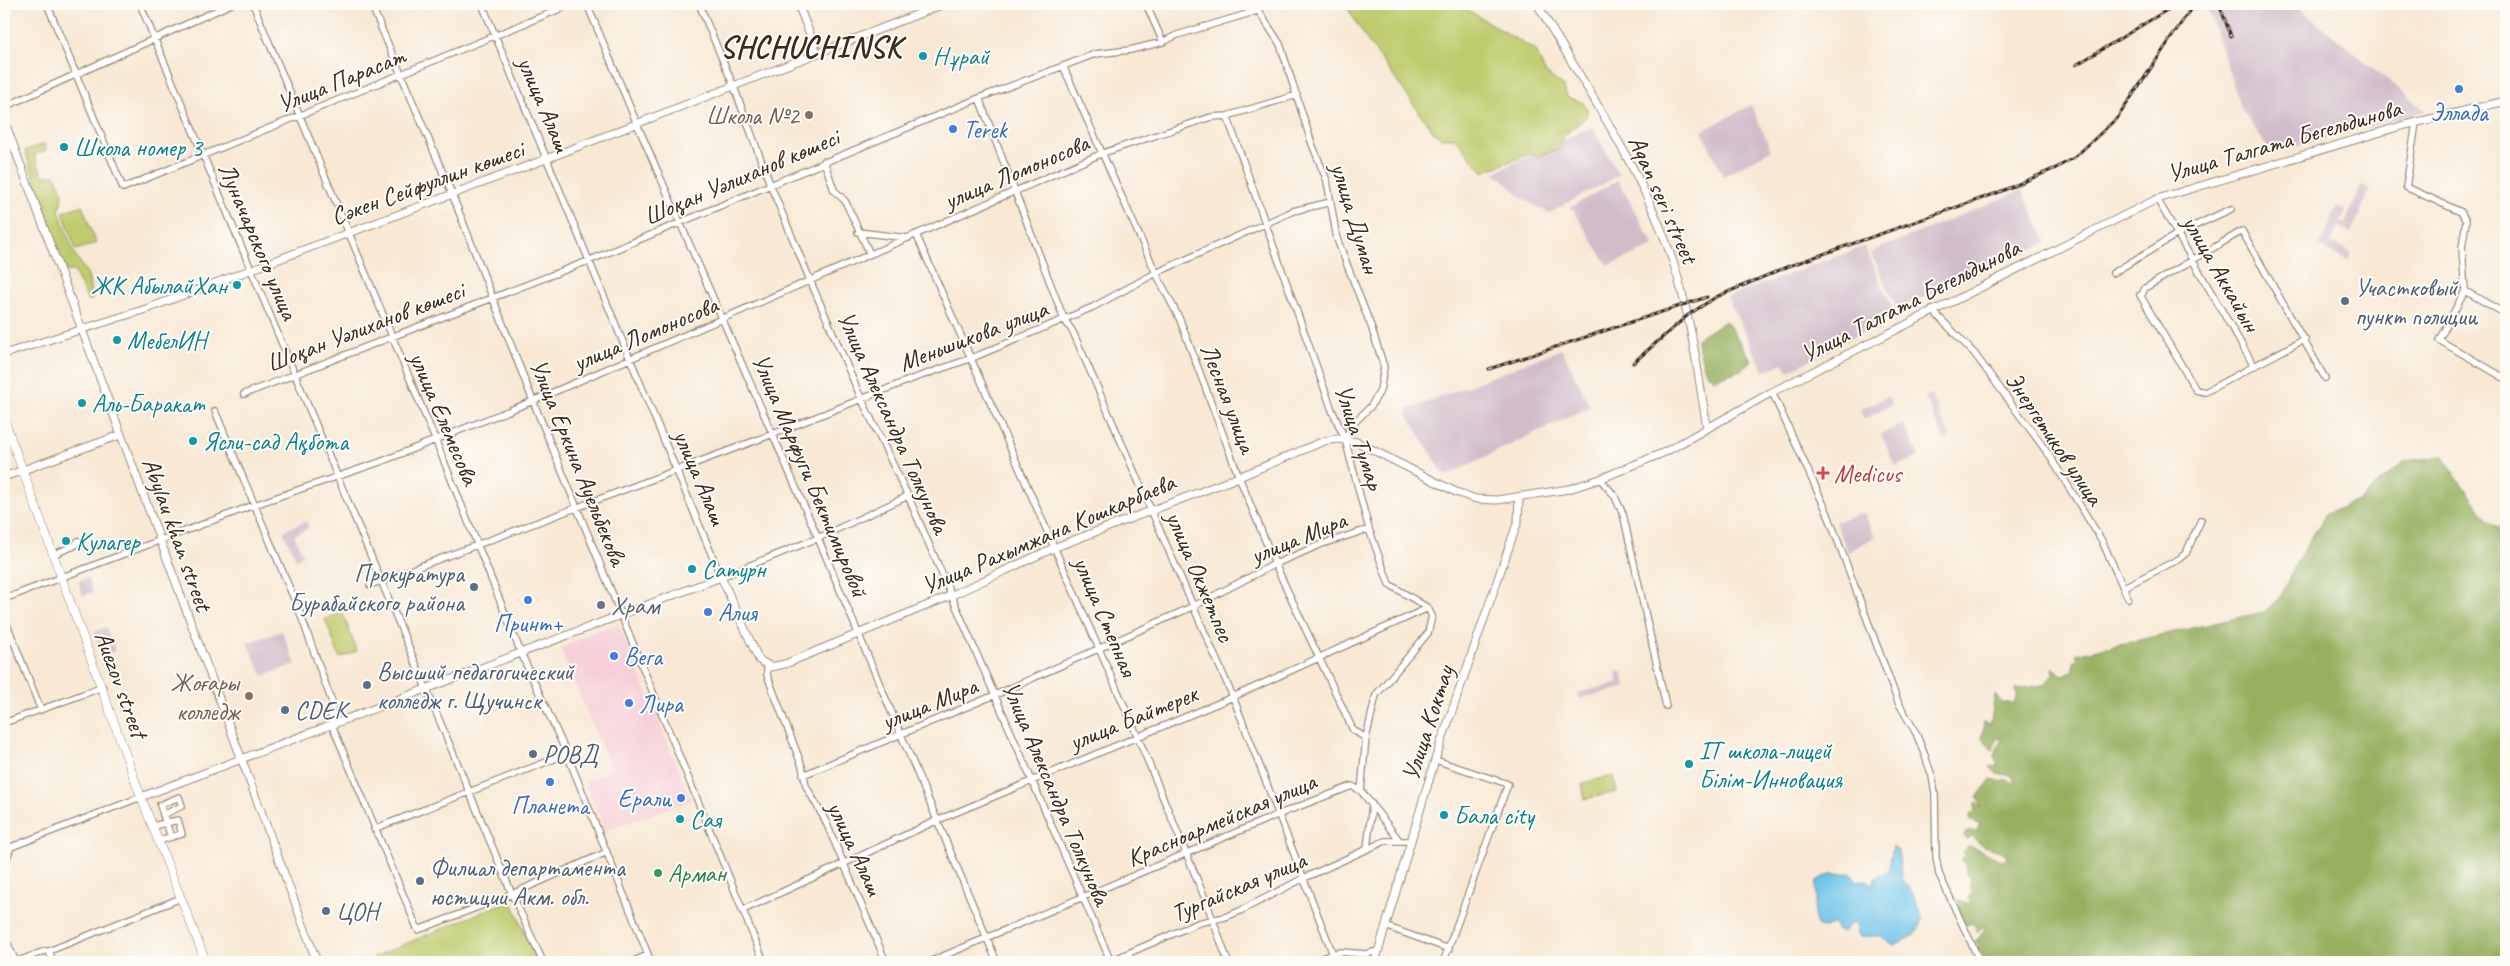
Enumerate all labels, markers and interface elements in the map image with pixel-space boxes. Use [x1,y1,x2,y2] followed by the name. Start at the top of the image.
[720,28,907,66] district label: SHCHUCHINSK
[273,39,412,120] street label: Улица Парасат
[933,41,991,73] place label: Нұрай
[509,50,579,158] street label: улица Алаш
[917,50,929,62] marker: Нұрай
[2453,83,2465,95] marker: Эллада
[2164,92,2407,190] street label: Улица Талгата Бегельдинова
[2430,97,2490,129] place label: Эллада
[706,100,801,132] place label: Школа №2
[803,109,815,121] marker: Школа №2
[963,114,1008,146] place label: Terek
[639,120,847,233] street label: Шоқан Уәлиханов көшесі
[947,123,959,135] marker: Terek
[937,126,1095,218] street label: улица Ломоносова
[1621,130,1707,271] street label: Aqan seri street
[74,132,204,164] place label: Школа номер 3
[327,132,531,233] street label: Сәкен Сейфуллин көшесі
[58,141,70,153] marker: Школа номер 3
[1322,157,1388,279] street label: улица Думан
[211,158,306,326] street label: Луначарского улица
[2174,208,2268,339] street label: улица Аккайын
[1795,231,2027,370] street label: Улица Талгата Бегельдинова
[91,270,229,302] place label: ЖК АбылайХан
[2355,272,2479,333] place label: Участковый пункт полиции
[262,273,472,379] street label: Шоқан Уәлиханов көшесі
[231,279,243,291] marker: ЖК АбылайХан
[566,288,724,380] street label: улица Ломоносова
[894,292,1054,379] street label: Меньшикова улица
[2339,295,2351,307] marker: Участковый пункт полиции
[830,306,958,541] street label: Улица Александра Толкунова
[127,325,210,357] place label: МебелИН
[111,334,123,346] marker: МебелИН
[1193,339,1264,460] street label: Лесная улица
[401,345,487,492] street label: улица Елемесова
[744,349,876,603] street label: Улица Марфуги Бектимировой
[522,354,635,573] street label: Улица Еркина Ауельбекова
[1998,366,2112,513] street label: Энергетиков улица
[1327,381,1392,496] street label: Улица Тумар
[92,388,206,420] place label: Аль-Баракат
[76,397,88,409] marker: Аль-Баракат
[665,423,735,531] street label: улица Алаш
[203,426,350,458] place label: Ясли-сад Ақбота
[187,435,199,447] marker: Ясли-сад Ақбота
[135,453,221,618] street label: Abylau khan street
[1834,458,1904,490] place label: Medicus
[917,465,1182,602] street label: Улица Рахымжана Кошкарбаева
[1816,466,1830,480] marker: Medicus
[1157,504,1242,648] street label: улица Окжетпес
[1244,504,1353,572] street label: улица Мира
[76,526,141,558] place label: Кулагер
[60,535,72,547] marker: Кулагер
[1065,550,1145,683] street label: улица Степная
[702,554,767,586] place label: Сатурн
[289,558,466,619] place label: Прокуратура Бурабайского района
[686,563,698,575] marker: Сатурн
[468,581,480,593] marker: Прокуратура Бурабайского района
[611,590,662,622] place label: Храм
[522,594,534,606] marker: Принт+
[718,597,759,629] place label: Алия
[595,599,607,611] marker: Храм
[702,606,714,618] marker: Алия
[494,608,563,640] place label: Принт+
[87,627,156,745] street label: Auezov street
[624,641,664,673] place label: Вега
[608,650,620,662] marker: Вега
[377,656,575,717] place label: Высший педагогический колледж г. Щучинск
[1394,660,1462,785] street label: Улица Коктау
[171,667,241,728] place label: Жоғары колледж
[875,670,984,738] street label: улица Мира
[994,677,1119,913] street label: Улица Александра Толкунова
[1063,677,1204,759] street label: улица Байтерек
[361,679,373,691] marker: Высший педагогический колледж г. Щучинск
[639,688,685,720] place label: Лира
[243,690,255,702] marker: Жоғары колледж
[295,695,350,727] place label: CDEK
[623,697,635,709] marker: Лира
[279,704,291,716] marker: CDEK
[1699,735,1843,796] place label: IT школа-лицей Білім-Инновация
[543,739,600,771] place label: РОВД
[527,748,539,760] marker: РОВД
[1683,758,1695,770] marker: IT школа-лицей Білім-Инновация
[1122,765,1323,874] street label: Красноармейская улица
[544,776,556,788] marker: Планета
[618,783,673,815] place label: Ерали
[511,790,591,822] place label: Планета
[675,792,687,804] marker: Ерали
[819,794,891,902] street label: улица Алаш
[1454,800,1536,832] place label: Бала city
[690,804,723,836] place label: Сая
[1438,809,1450,821] marker: Бала city
[674,813,686,825] marker: Сая
[1166,843,1313,930] street label: Тургайская улица
[430,852,627,913] place label: Филиал департамента юстиции Акм. обл.
[668,858,727,890] place label: Арман
[652,867,664,879] marker: Арман
[414,875,426,887] marker: Филиал департамента юстиции Акм. обл.
[336,896,382,928] place label: ЦОН
[320,905,332,917] marker: ЦОН

